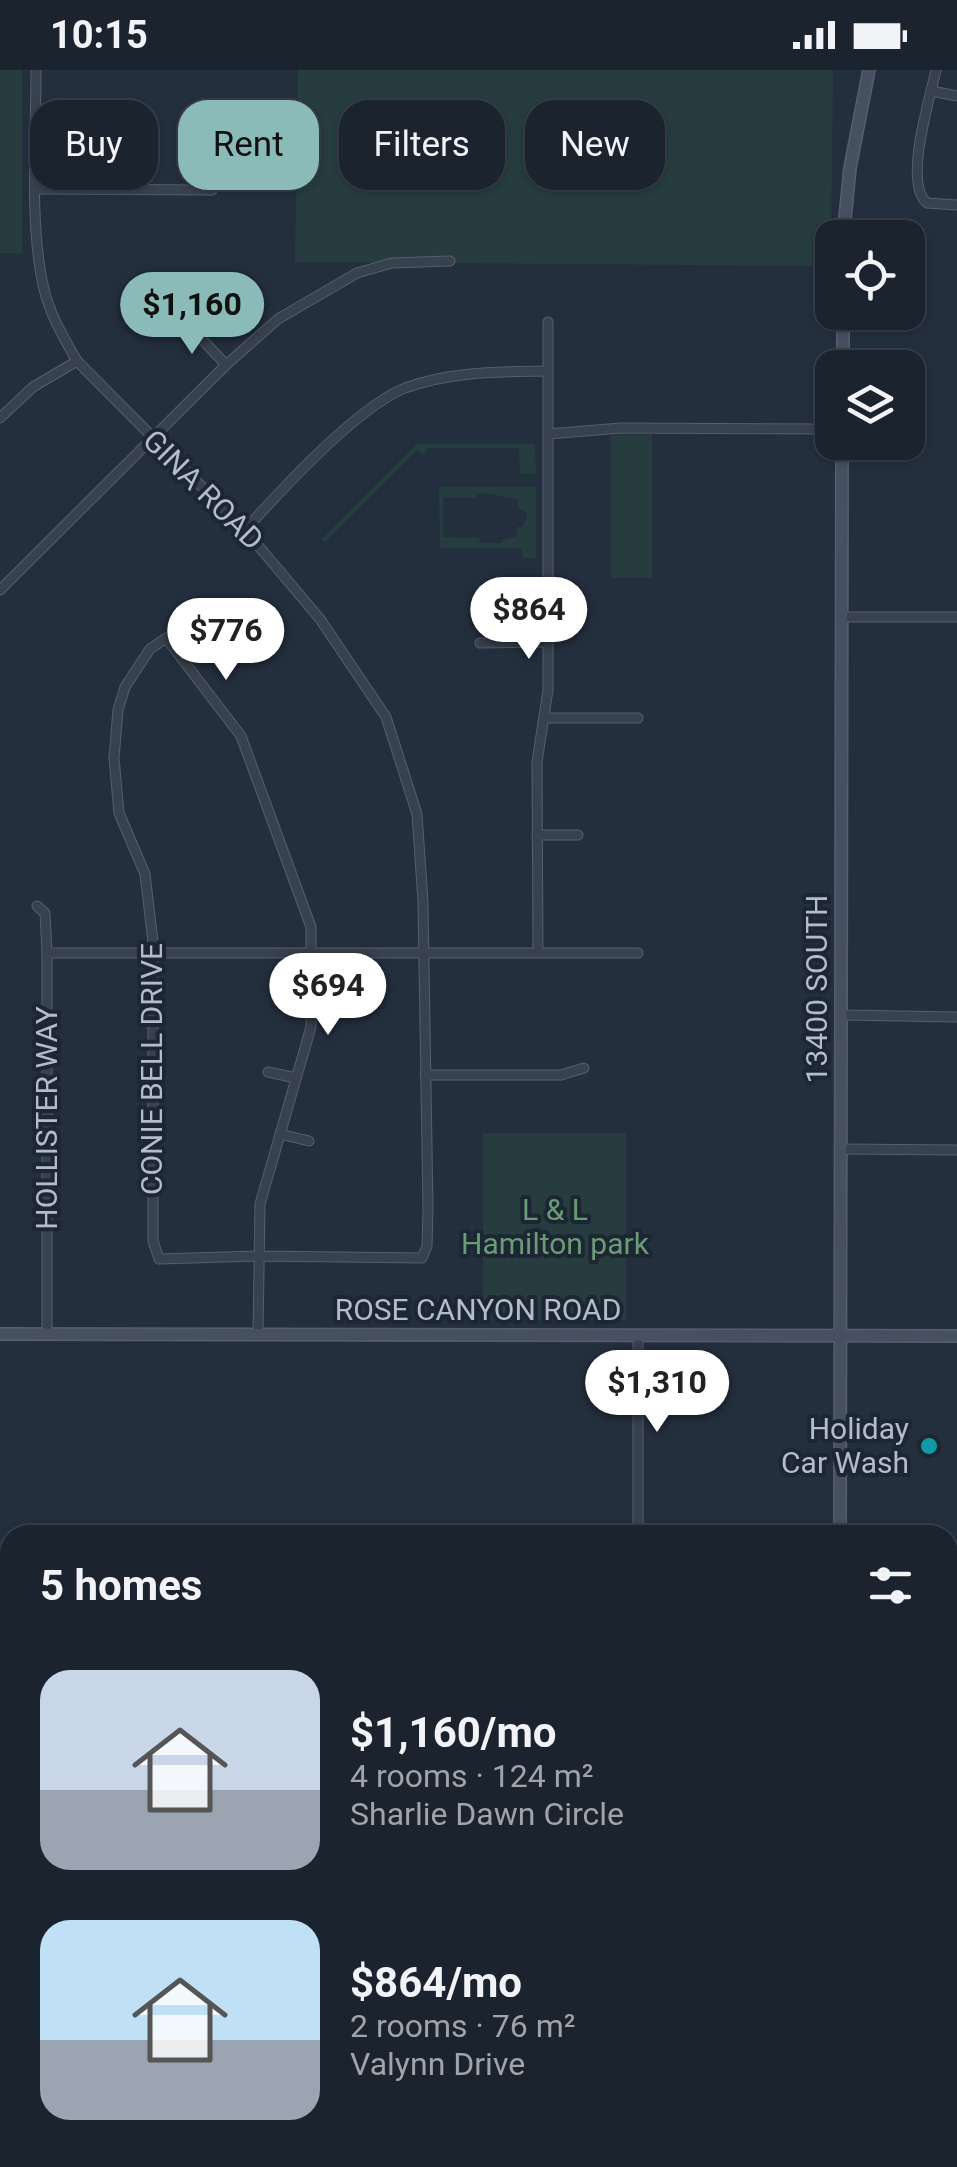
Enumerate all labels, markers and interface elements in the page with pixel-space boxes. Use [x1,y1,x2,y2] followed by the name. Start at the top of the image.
[50,13,148,57] text: 10:15
[30,100,158,190] chip: Buy
[178,100,319,190] chip: Rent
[339,100,505,190] chip: Filters
[525,100,665,190] chip: New
[815,220,925,460] map controls
[815,220,925,330] button: locate
[111,272,273,357] pin: $1,160
[142,285,242,323] text: $1,160
[815,350,925,460] button: layers
[136,422,271,557] street label: GINA ROAD
[470,577,588,662] pin: $864
[492,590,566,628] text: $864
[167,598,285,683] pin: $776
[189,611,263,649] text: $776
[799,895,834,1083] street label: 13400 SOUTH
[134,943,169,1195] street label: CONIE BELL DRIVE
[269,953,387,1038] pin: $694
[291,966,365,1004] text: $694
[29,1006,64,1230] street label: HOLLISTER WAY
[461,1192,650,1261] park label: L & L Hamilton park
[335,1292,621,1327] street label: ROSE CANYON ROAD
[576,1350,738,1435] pin: $1,310
[607,1363,707,1401] text: $1,310
[781,1411,909,1480] place label: Holiday Car Wash
[918,1435,940,1457] marker: Holiday Car Wash
[863,1558,918,1613] icon: filters
[40,1561,202,1610] text: 5 homes
[350,1708,557,1757] text: $1,160/mo
[120,1710,240,1830] icon: home
[350,1757,593,1795] text: 4 rooms · 124 m²
[350,1795,624,1833] text: Sharlie Dawn Circle
[350,1958,522,2007] text: $864/mo
[120,1960,240,2080] icon: home
[350,2007,575,2045] text: 2 rooms · 76 m²
[350,2045,525,2083] text: Valynn Drive

